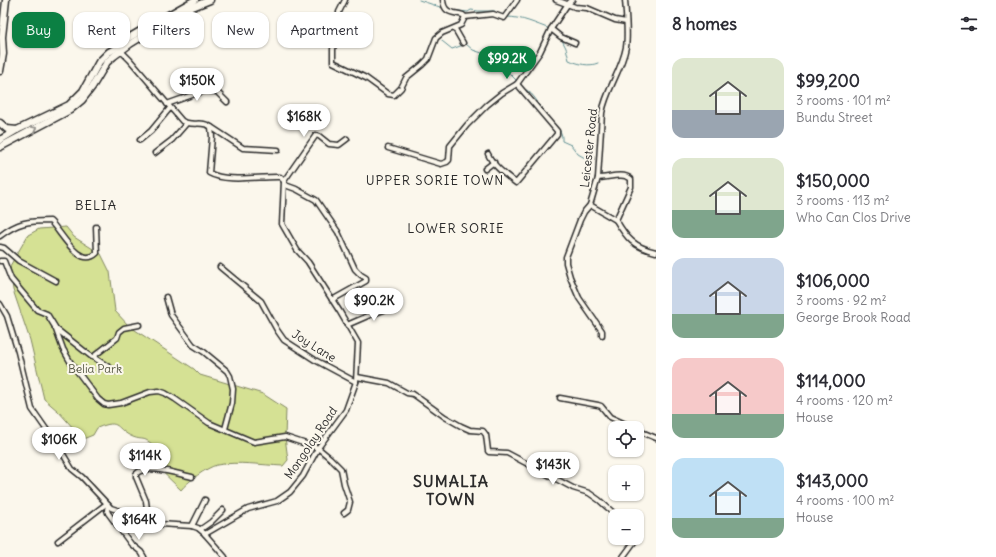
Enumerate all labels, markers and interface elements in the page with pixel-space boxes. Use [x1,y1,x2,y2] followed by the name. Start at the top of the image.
[12,12,65,48] chip: Buy
[73,12,130,48] chip: Rent
[138,12,204,48] chip: Filters
[212,12,269,48] chip: New
[277,12,373,48] chip: Apartment
[672,13,737,35] text: 8 homes
[958,13,980,35] icon: filters
[474,46,540,80] pin: $99.2K
[487,50,527,67] text: $99.2K
[169,68,225,102] pin: $150K
[796,70,860,92] text: $99,200
[179,72,215,89] text: $150K
[704,74,752,122] icon: home
[796,92,891,109] text: 3 rooms · 101 m²
[276,104,332,138] pin: $168K
[286,108,322,125] text: $168K
[577,108,600,188] street label: Leicester Road
[796,109,873,126] text: Bundu Street
[30,126,38,134] one-way arrow
[796,170,870,192] text: $150,000
[366,172,504,189] district label: UPPER SORIE TOWN
[704,174,752,222] icon: home
[796,192,890,209] text: 3 rooms · 113 m²
[75,197,117,214] district label: BELIA
[796,209,911,226] text: Who Can Clos Drive
[407,220,505,237] district label: LOWER SORIE
[796,270,870,292] text: $106,000
[704,274,752,322] icon: home
[341,288,407,322] pin: $90.2K
[353,292,395,309] text: $90.2K
[796,292,887,309] text: 3 rooms · 92 m²
[796,309,911,326] text: George Brook Road
[289,326,339,365] street label: Joy Lane
[68,361,122,376] park label: Belia Park
[796,370,866,392] text: $114,000
[704,374,752,422] icon: home
[796,392,893,409] text: 4 rooms · 120 m²
[281,404,340,482] street label: Mongolay Road
[796,409,833,426] text: House
[608,421,644,545] map controls
[608,421,644,457] button: locate
[31,427,87,461] pin: $106K
[41,431,77,448] text: $106K
[117,443,173,477] pin: $114K
[129,447,161,464] text: $114K
[525,452,581,486] pin: $143K
[535,456,571,473] text: $143K
[608,465,644,501] button: +
[796,470,869,492] text: $143,000
[413,471,489,509] district label: SUMALIA TOWN
[704,474,752,522] icon: home
[796,492,894,509] text: 4 rooms · 100 m²
[111,507,167,541] pin: $164K
[608,509,644,545] button: −
[796,509,833,526] text: House
[121,511,157,528] text: $164K

